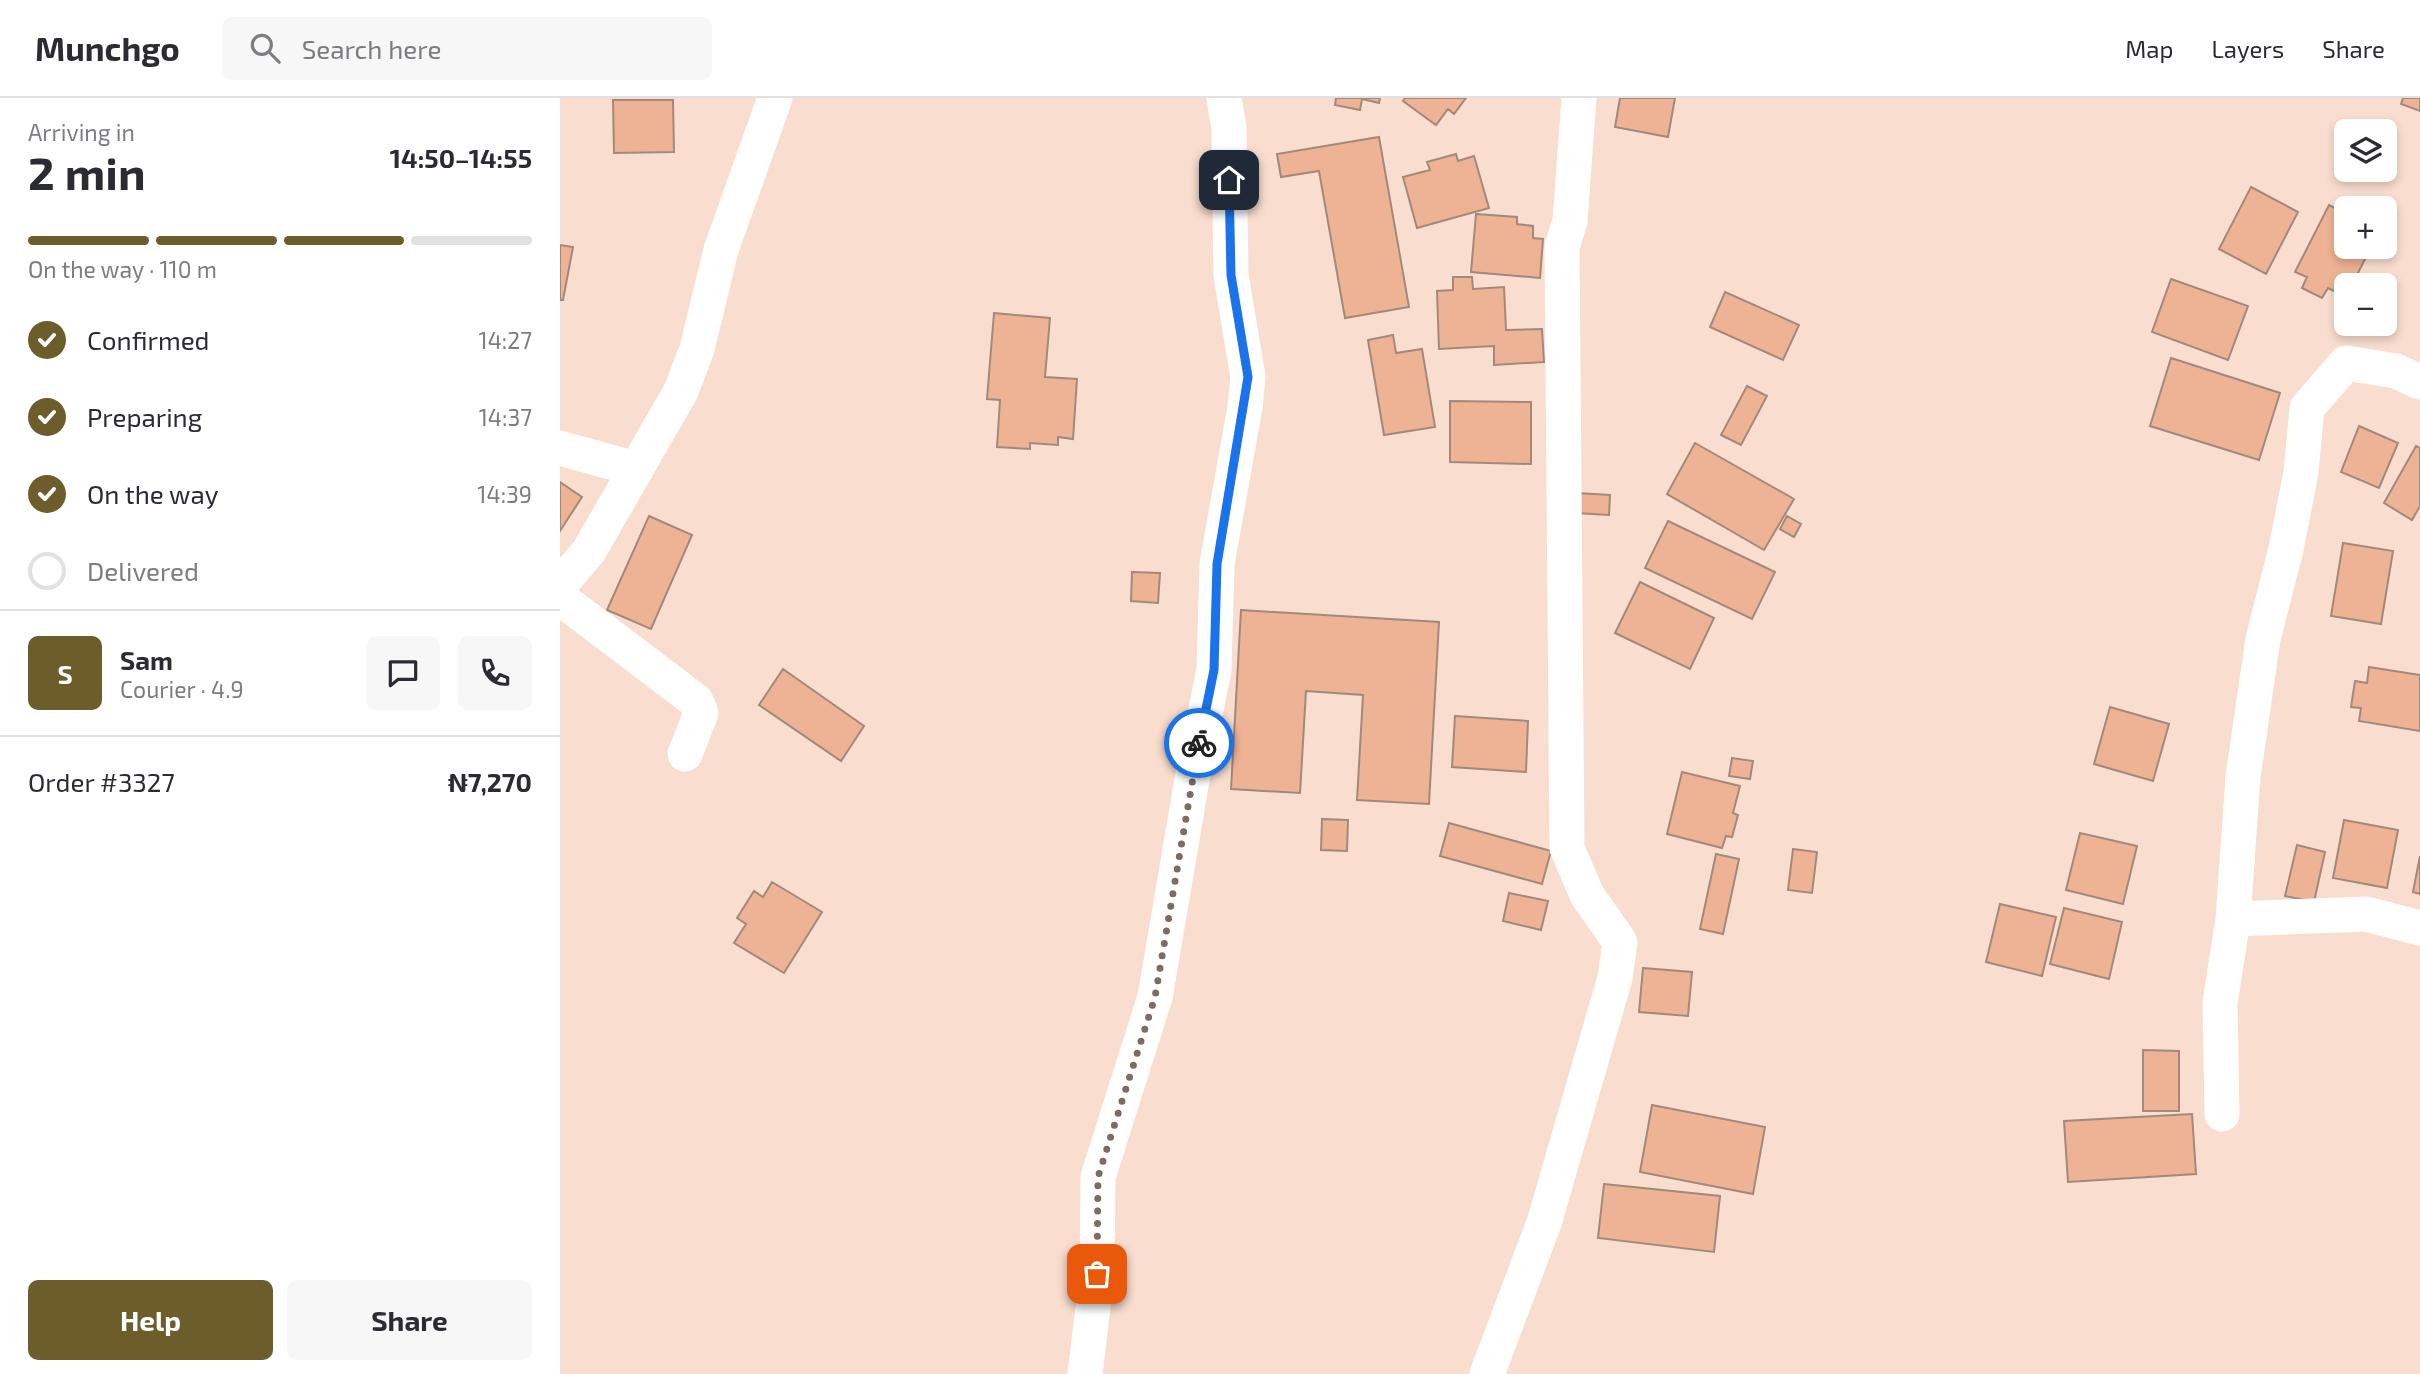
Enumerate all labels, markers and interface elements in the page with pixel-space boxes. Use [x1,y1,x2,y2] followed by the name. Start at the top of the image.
[222,17,712,80] search box
[35,28,180,68] text: Munchgo
[246,29,284,67] icon: search
[302,33,441,64] text: Search here
[2125,34,2173,63] text: Map
[2211,34,2284,63] text: Layers
[2322,34,2385,63] text: Share
[28,118,135,146] text: Arriving in
[2334,119,2397,336] map controls
[2334,119,2397,182] button: layers
[390,142,532,173] text: 14:50–14:55
[28,144,146,199] text: 2 min
[1199,150,1259,210] pin
[1210,161,1248,199] icon: home
[2334,196,2397,259] button: +
[28,255,217,283] text: On the way · 110 m
[2334,273,2397,336] button: −
[28,321,66,359] icon: check
[87,324,210,355] text: Confirmed
[479,326,532,354] text: 14:27
[28,398,66,436] icon: check
[87,401,202,432] text: Preparing
[479,403,532,431] text: 14:37
[28,475,66,513] icon: check
[87,478,218,509] text: On the way
[477,480,532,508] text: 14:39
[87,555,199,586] text: Delivered
[366,636,440,710] button: chat
[458,636,532,710] button: phone
[120,644,173,675] text: Sam
[57,658,73,689] text: S
[120,675,244,703] text: Courier · 4.9
[1164,708,1234,778] courier
[1180,724,1218,762] icon: bike
[28,766,175,797] text: Order #3327
[448,766,532,797] text: ₦7,270
[1067,1244,1127,1304] pin
[1078,1255,1116,1293] icon: bag
[28,1280,273,1360] button: Help
[287,1280,532,1360] button: Share

